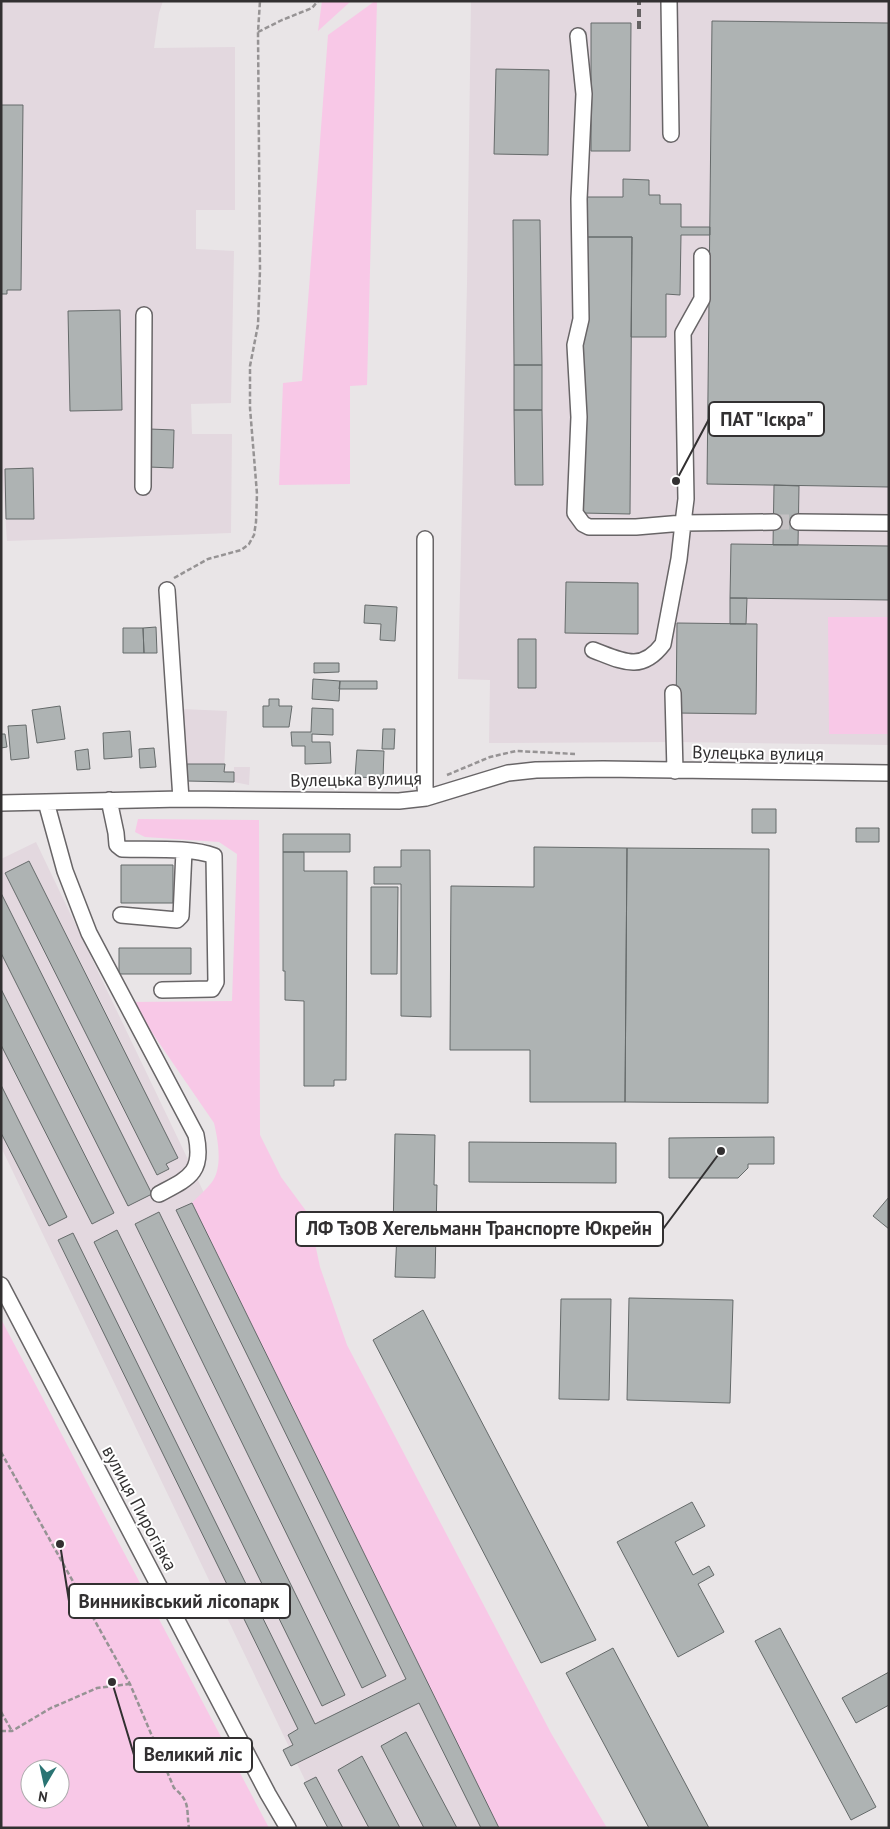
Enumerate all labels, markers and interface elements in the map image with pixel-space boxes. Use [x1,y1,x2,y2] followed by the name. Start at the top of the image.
[709,402,824,436] callout: ПАТ "Іскра"
[720,407,814,431] text: ПАТ "Іскра"
[692,740,824,766] street label: Вулецька вулиця
[290,766,422,792] street label: Вулецька вулиця
[296,1212,663,1246] callout: ЛФ ТзОВ Хегельманн Транспорте Юкрейн
[305,1216,652,1240] text: ЛФ ТзОВ Хегельманн Транспорте Юкрейн
[97,1442,183,1574] street label: вулиця Пирогівка
[69,1584,290,1618] callout: Винниківський лісопарк
[79,1589,280,1613] text: Винниківський лісопарк
[134,1738,252,1772] callout: Великий ліс
[144,1742,242,1766] text: Великий ліс
[20,1759,70,1809] north arrow
[37,1787,49,1806] text: N

